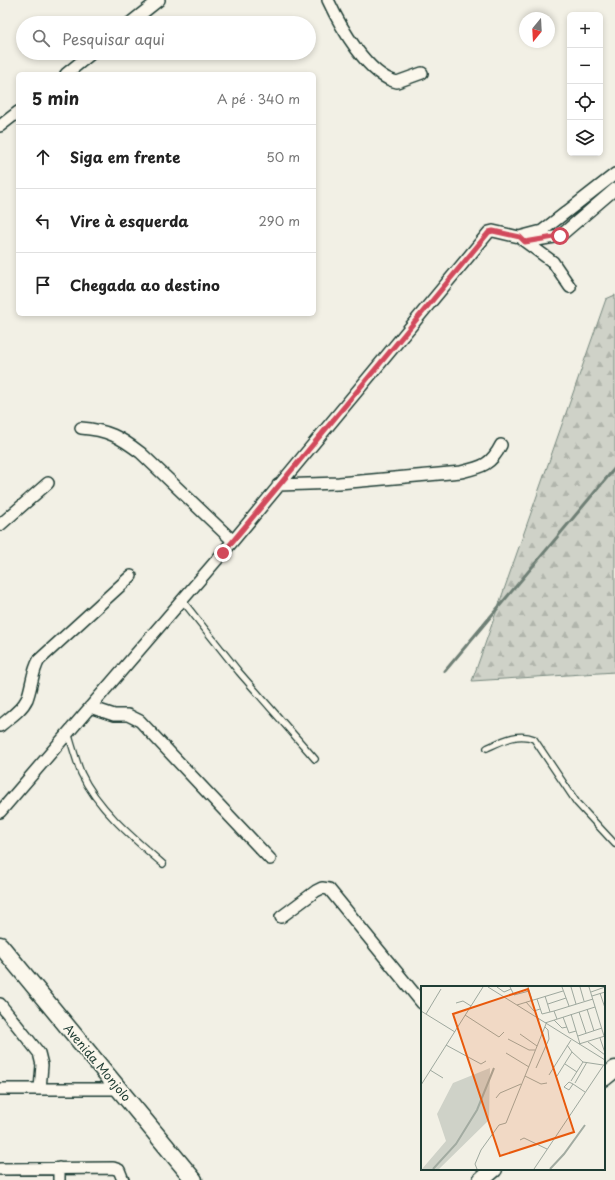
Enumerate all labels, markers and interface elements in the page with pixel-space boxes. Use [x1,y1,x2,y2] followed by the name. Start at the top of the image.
[519,12,555,48] north arrow
[567,12,603,156] map controls
[567,12,603,48] button: +
[16,16,316,60] search box
[30,27,52,49] icon: search
[62,27,165,50] text: Pesquisar aqui
[567,48,603,84] button: −
[567,84,603,120] button: locate
[32,85,79,111] text: 5 min
[217,89,300,108] text: A pé · 340 m
[567,120,603,156] button: layers
[70,145,180,168] text: Siga em frente
[32,146,54,168] icon: ahead
[266,147,300,166] text: 50 m
[70,209,189,232] text: Vire à esquerda
[32,210,54,232] icon: left
[259,211,300,230] text: 290 m
[551,227,569,245] route start
[70,273,220,296] text: Chegada ao destino
[32,274,54,296] icon: arrive
[214,544,232,562] route end
[421,986,605,1170] inset map
[60,1020,136,1105] street label: Avenida Monjolo

